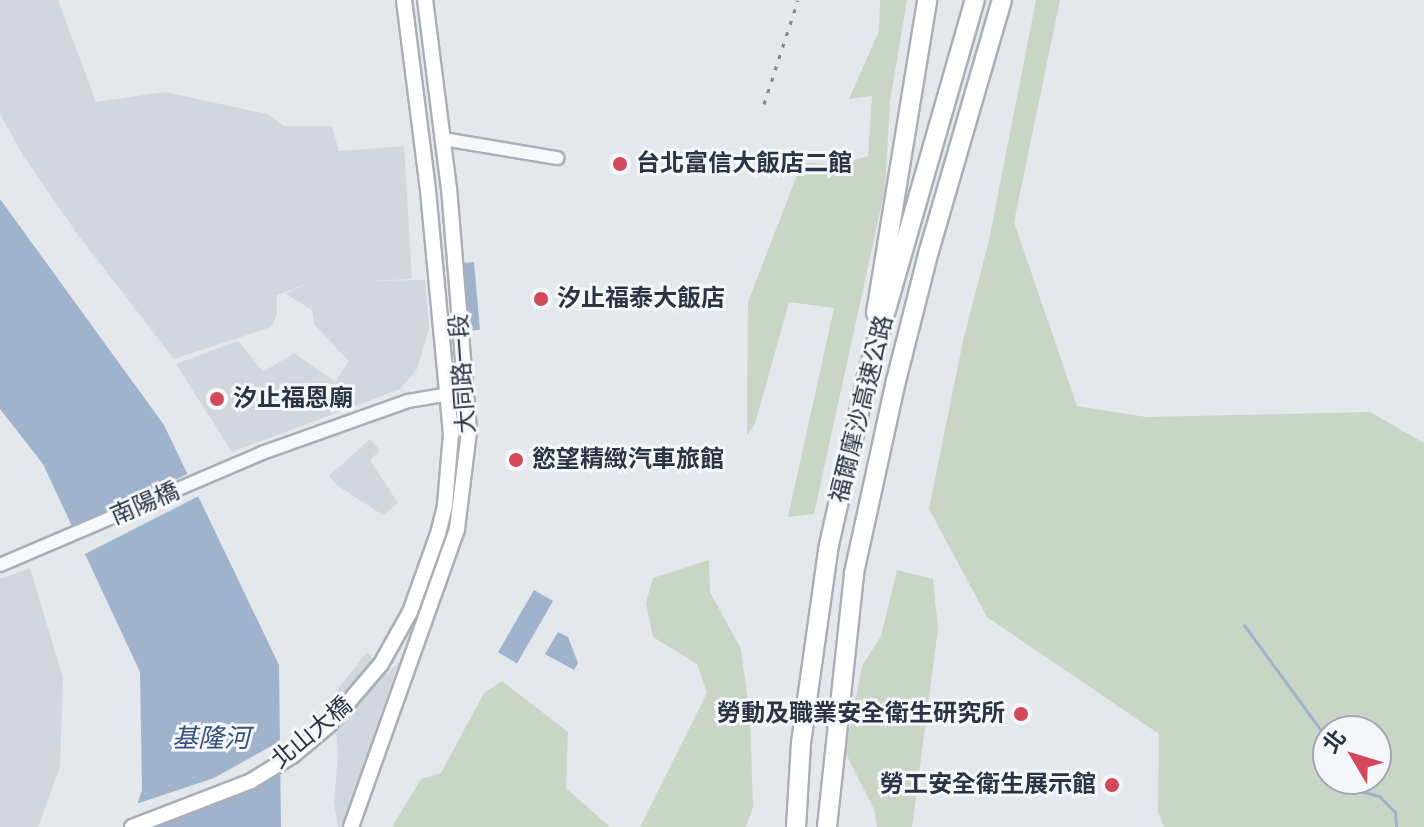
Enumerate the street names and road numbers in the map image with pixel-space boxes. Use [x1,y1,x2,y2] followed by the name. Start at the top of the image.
[825,312,899,506] street label: 福爾摩沙高速公路
[444,313,482,435] street label: 大同路一段
[106,477,184,531] street label: 南陽橋
[266,691,358,775] street label: 北山大橋

